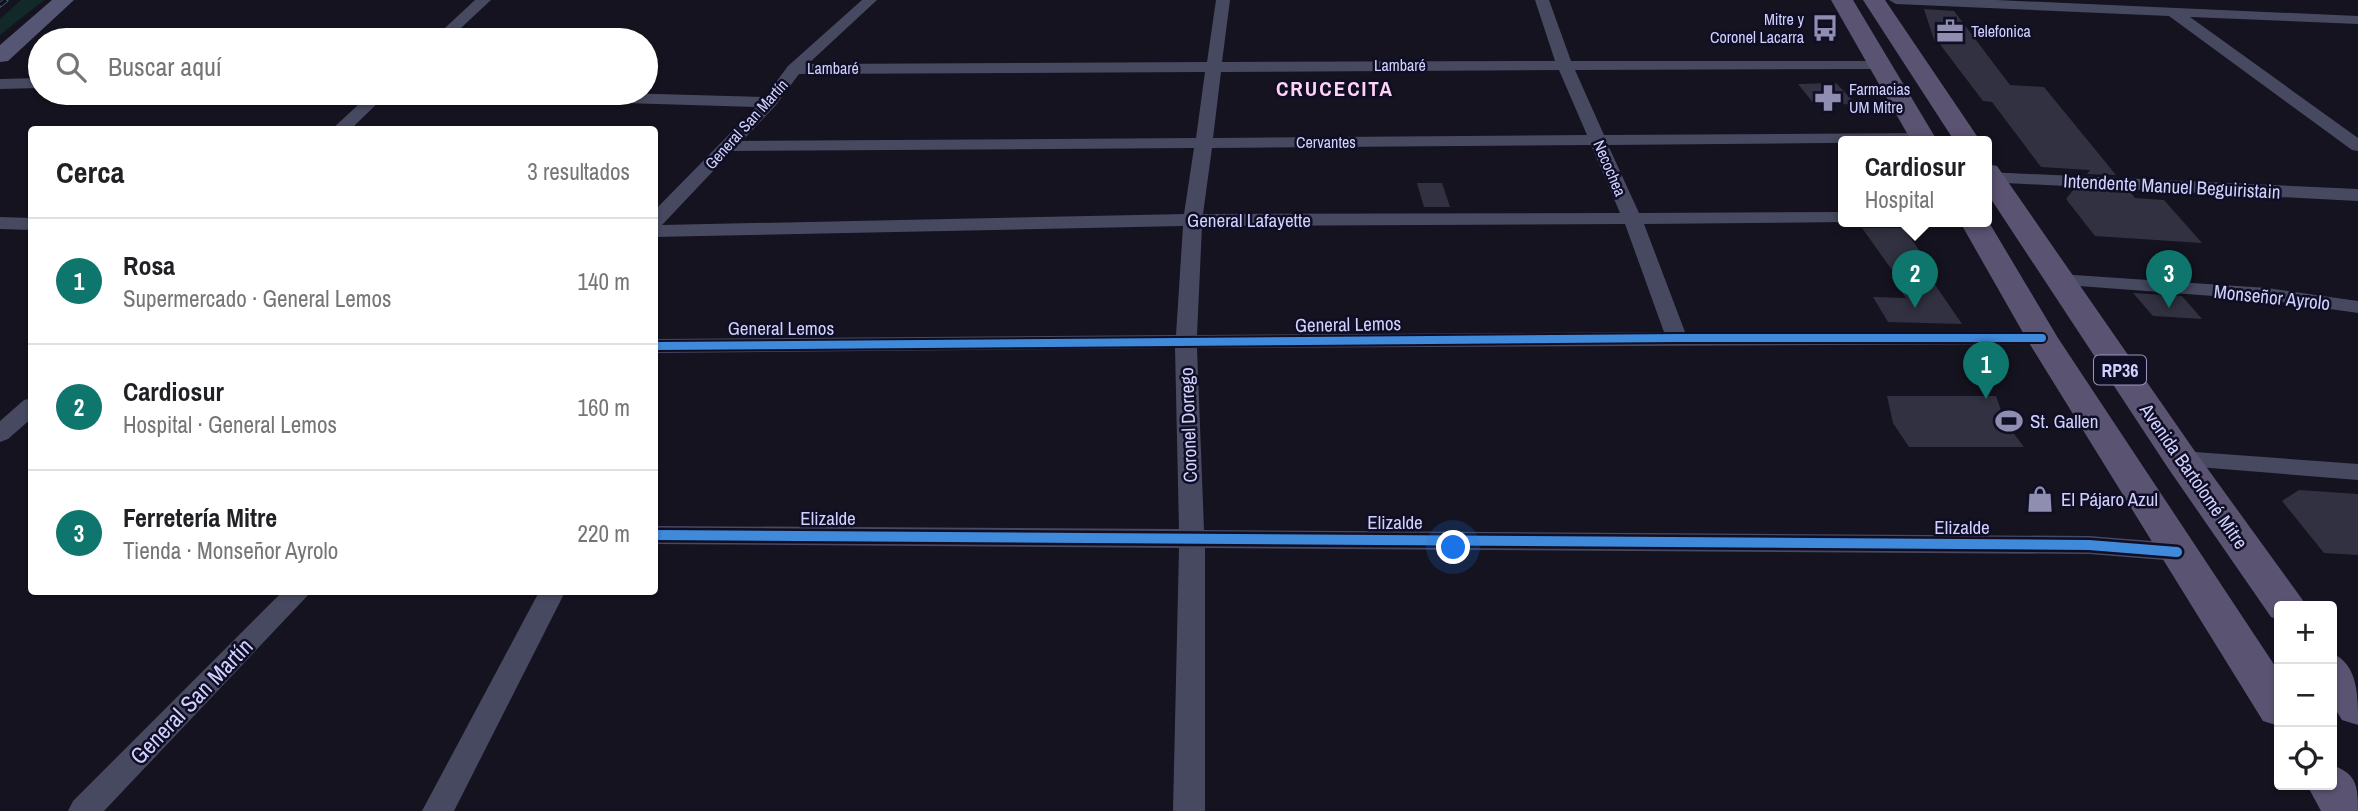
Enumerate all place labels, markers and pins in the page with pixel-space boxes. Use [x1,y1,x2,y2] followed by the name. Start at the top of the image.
[1710,8,1805,48] place label: Mitre y Coronel Lacarra
[1810,13,1840,43] bus stop icon: Mitre y Coronel Lacarra
[1935,16,1965,46] office icon: Telefonica
[1971,20,2032,42] place label: Telefonica
[1849,78,1910,118] place label: Farmacias UM Mitre
[1813,83,1843,113] pharmacy icon: Farmacias UM Mitre
[1892,250,1938,308] pin: 2
[2146,250,2192,308] pin: 3
[1963,341,2009,399] pin: 1
[1994,406,2024,436] sports icon: St. Gallen
[2030,408,2098,434] place label: St. Gallen
[2025,484,2055,514] shop icon: El Pájaro Azul
[2061,486,2158,512] place label: El Pájaro Azul

